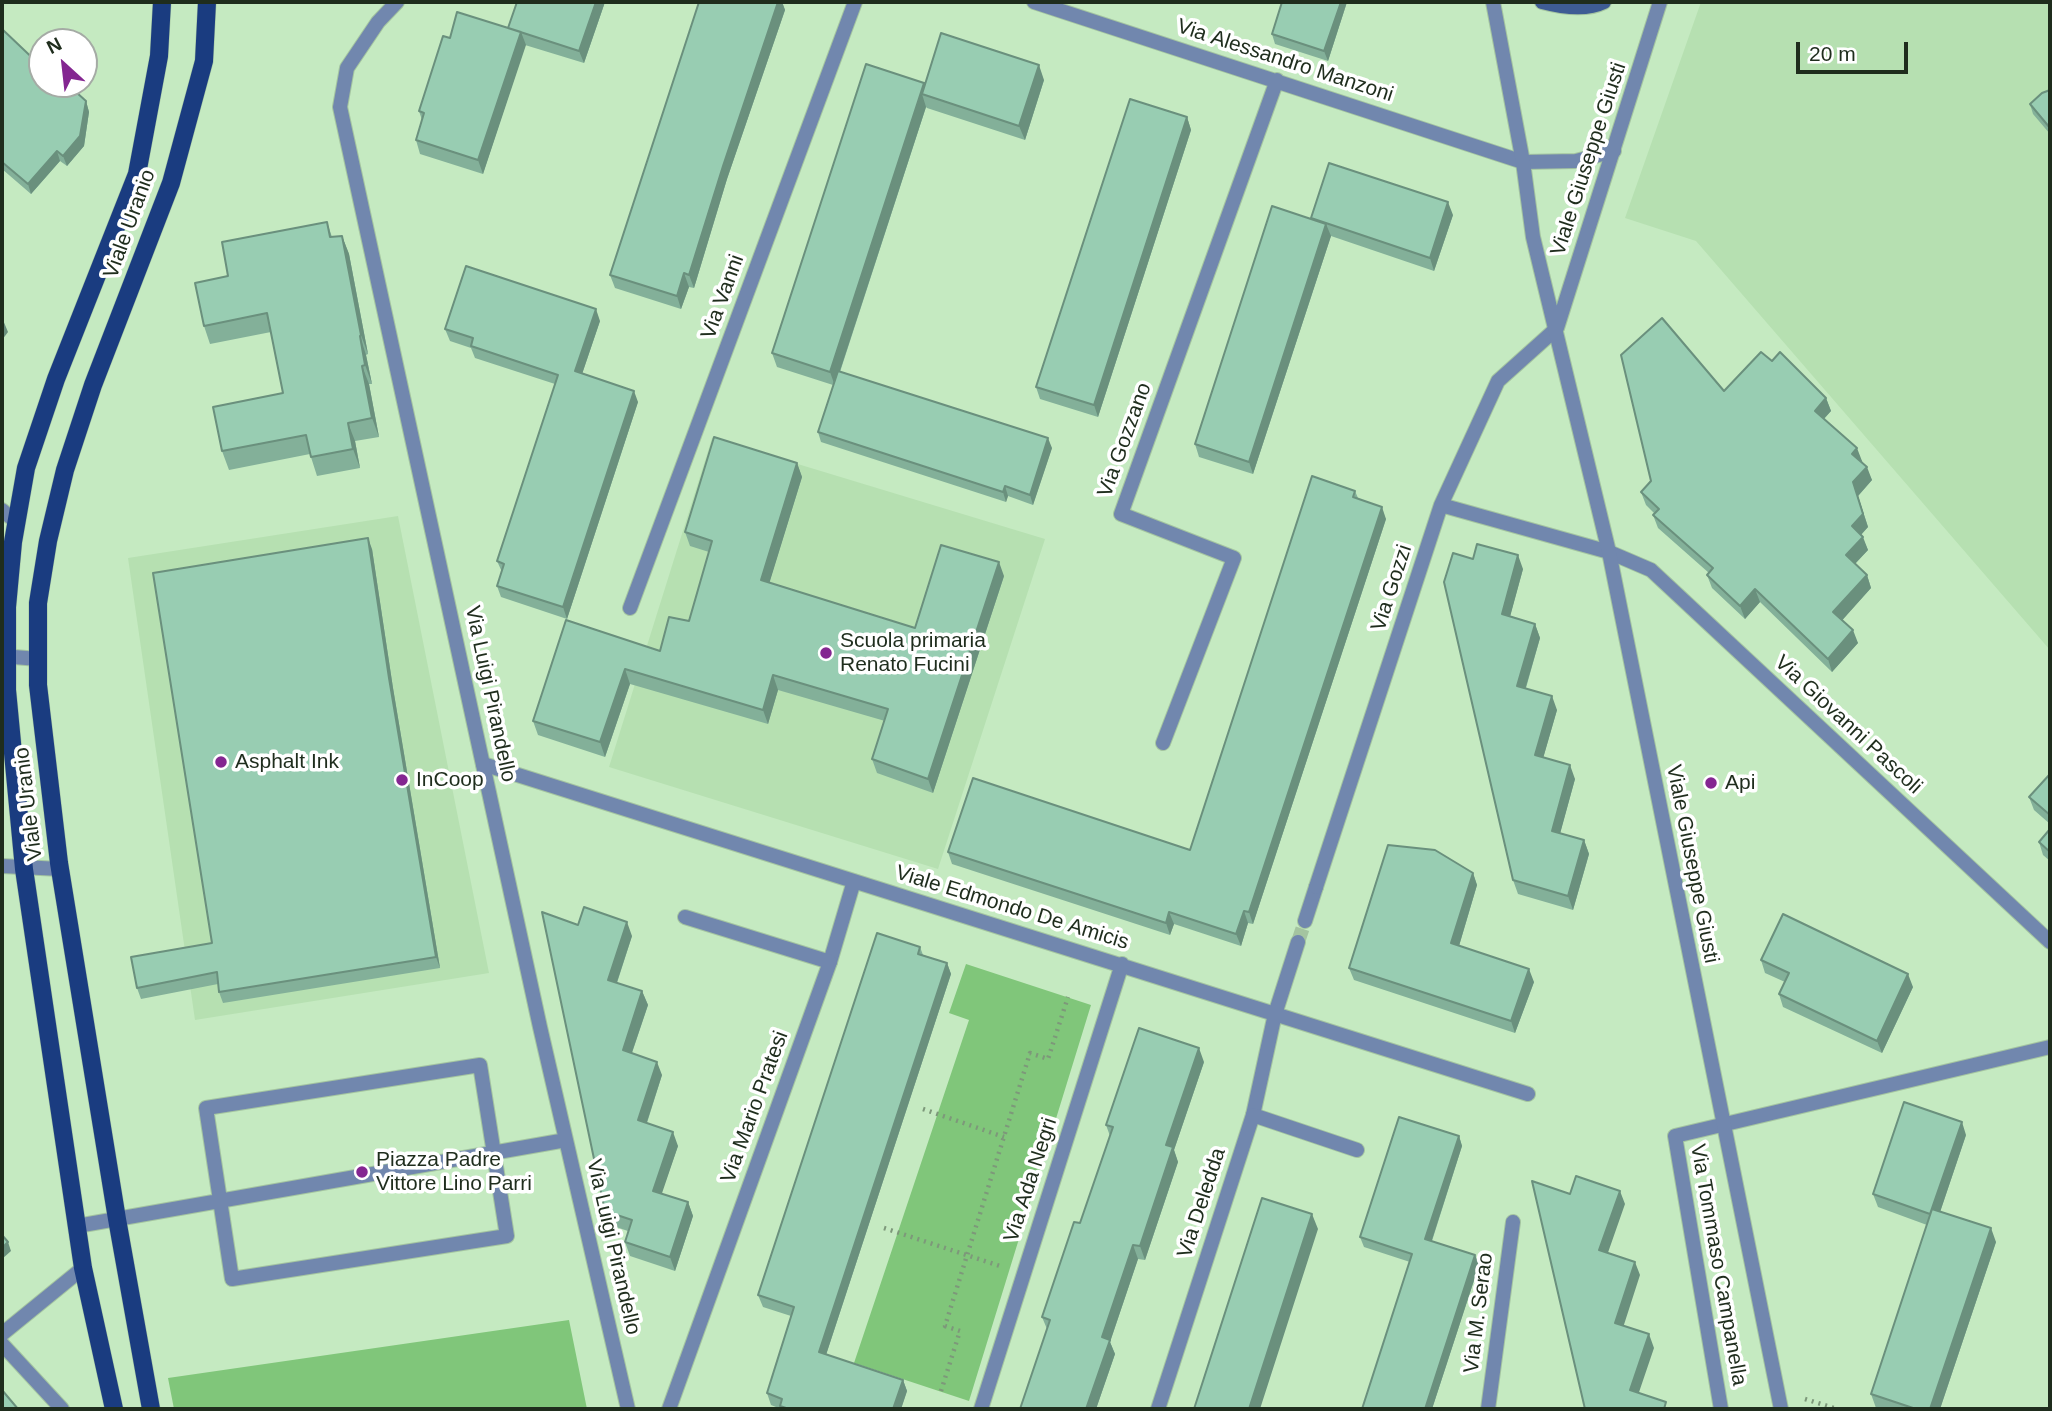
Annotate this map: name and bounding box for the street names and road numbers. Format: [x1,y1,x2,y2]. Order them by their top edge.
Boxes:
street label: Via Alessandro Manzoni [1174,14,1396,108]
street label: Viale Giuseppe Giusti [1546,59,1632,259]
street label: Viale Uranio [99,166,161,282]
street label: Via Vanni [696,251,750,343]
street label: Via Gozzano [1093,379,1157,501]
street label: Via Gozzi [1366,542,1418,634]
street label: Via Luigi Pirandello [459,604,521,784]
street label: Via Giovanni Pascoli [1769,650,1927,800]
street label: Viale Uranio [10,746,48,862]
street label: Viale Giuseppe Giusti [1660,763,1724,965]
street label: Viale Edmondo De Amicis [892,861,1132,955]
street label: Via Mario Pratesi [716,1028,794,1186]
street label: Via Ada Negri [999,1115,1063,1245]
street label: Via Tommaso Campanella [1684,1142,1752,1388]
street label: Via Deledda [1172,1145,1232,1261]
street label: Via Luigi Pirandello [581,1157,645,1337]
street label: Via M. Serao [1459,1251,1499,1375]

